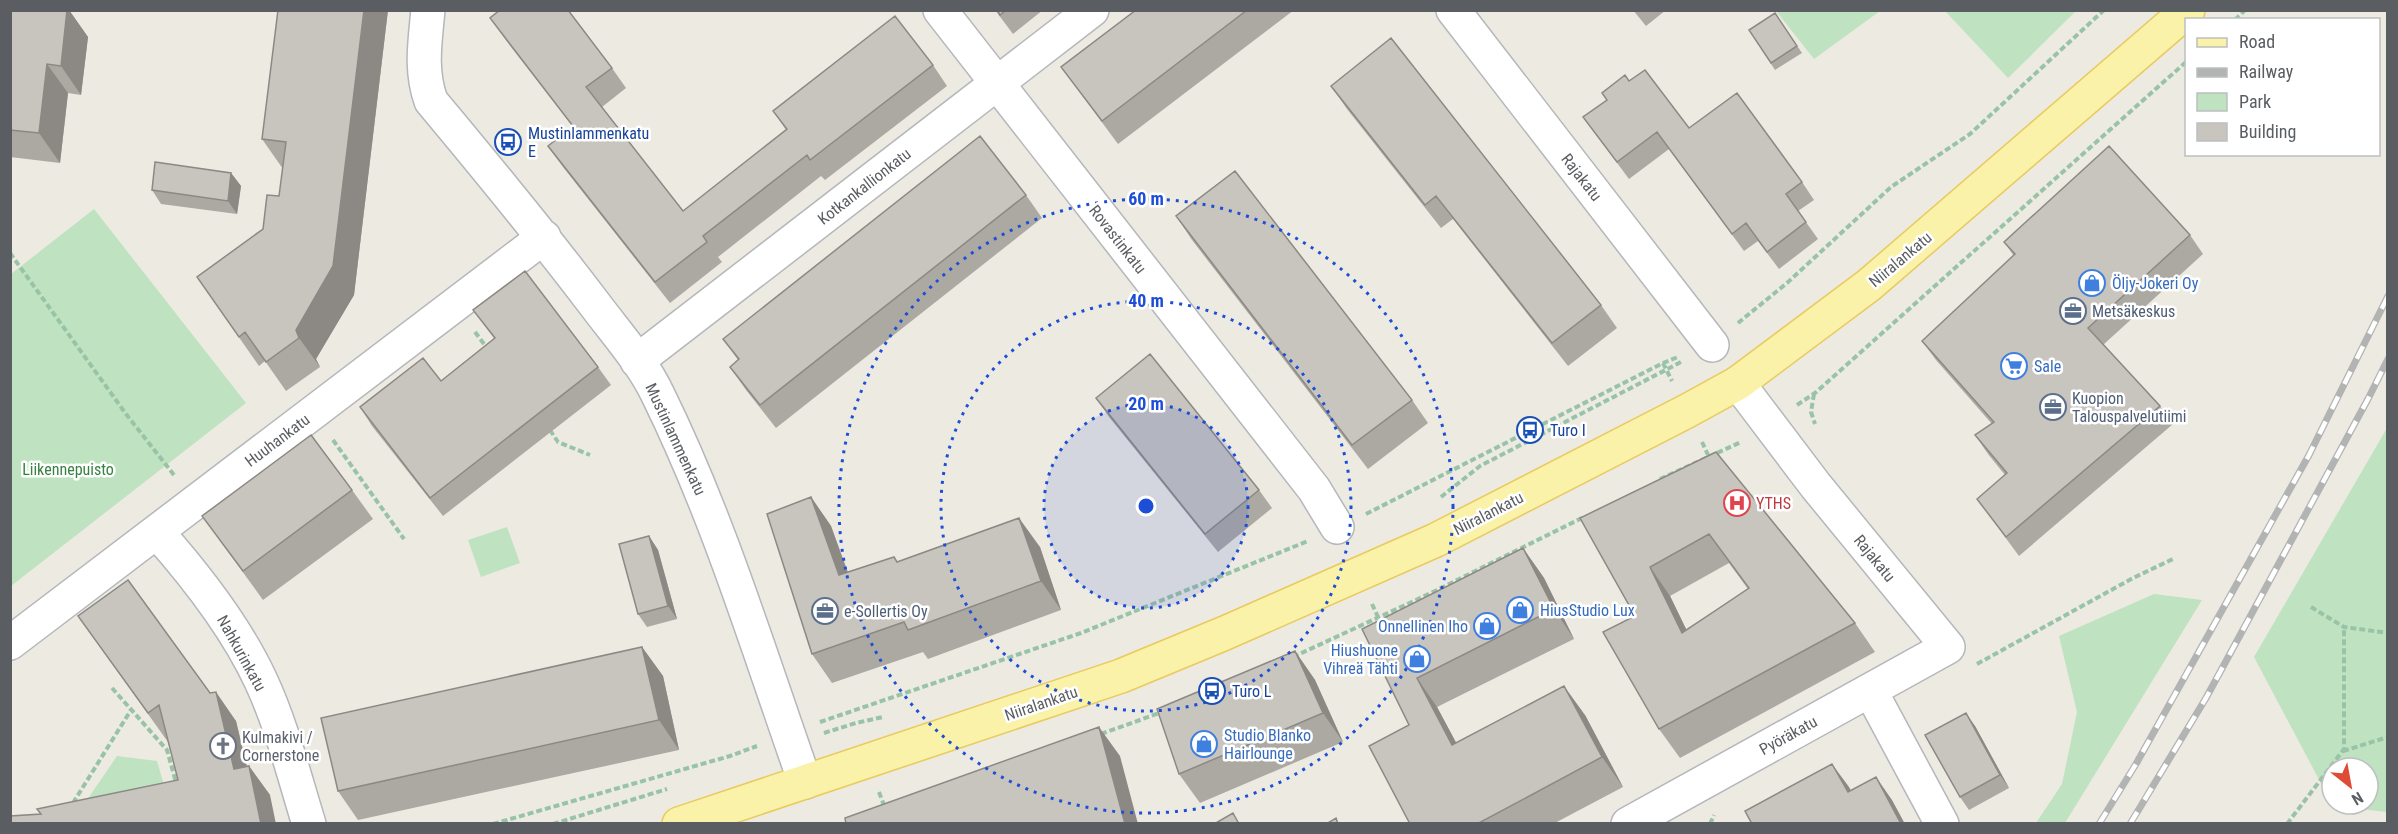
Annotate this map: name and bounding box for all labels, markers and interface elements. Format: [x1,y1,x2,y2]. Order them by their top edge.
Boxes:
legend [2185,18,2380,156]
text: Road [2239,31,2275,52]
text: Railway [2239,61,2294,82]
text: Park [2239,91,2271,112]
text: Building [2239,121,2296,142]
place label: Mustinlammenkatu E [528,124,649,161]
bus stop icon: Mustinlammenkatu E [493,127,523,157]
street label: Kotkankallionkatu [814,144,915,229]
street label: Rajakatu [1557,150,1606,205]
text: 60 m [1128,188,1164,209]
street label: Rovastinkatu [1085,201,1150,277]
street label: Niiralankatu [1865,228,1936,291]
shop icon: Öljy-Jokeri Oy [2077,268,2107,298]
place label: Öljy-Jokeri Oy [2112,274,2199,293]
text: 40 m [1128,290,1164,311]
office icon: Metsäkeskus [2058,296,2088,326]
place label: Metsäkeskus [2092,302,2175,321]
supermarket icon: Sale [1999,351,2029,381]
place label: Sale [2034,357,2061,376]
street label: Mustinlammenkatu [641,380,710,498]
place label: Kuopion Talouspalvelutiimi [2072,389,2187,426]
office icon: Kuopion Talouspalvelutiimi [2038,392,2068,422]
text: 20 m [1128,393,1164,414]
street label: Huuhankatu [241,410,313,471]
bus stop icon: Turo I [1515,415,1545,445]
place label: Turo I [1550,421,1586,440]
park label: Liikennepuisto [22,460,114,479]
street label: Niiralankatu [1450,488,1526,539]
hospital icon: YTHS [1722,488,1752,518]
place label: YTHS [1756,494,1791,513]
centre of rings [1136,496,1156,516]
street label: Rajakatu [1850,531,1899,586]
shop icon: HiusStudio Lux [1505,595,1535,625]
office icon: e-Sollertis Oy [810,596,840,626]
place label: HiusStudio Lux [1540,601,1635,620]
place label: e-Sollertis Oy [844,602,928,621]
shop icon: Onnellinen Iho [1472,611,1502,641]
street label: Nahkurinkatu [213,612,270,695]
place label: Onnellinen Iho [1378,617,1468,636]
place label: Hiushuone Vihreä Tähti [1323,641,1398,678]
shop icon: Hiushuone Vihreä Tähti [1402,644,1432,674]
bus stop icon: Turo L [1197,676,1227,706]
street label: Niiralankatu [1002,682,1080,725]
place label: Turo L [1232,682,1272,701]
street label: Pyöräkatu [1756,712,1820,759]
place label: Studio Blanko Hairlounge [1224,726,1311,763]
place label: Kulmakivi / Cornerstone [242,728,319,765]
shop icon: Studio Blanko Hairlounge [1189,729,1219,759]
church icon: Kulmakivi / Cornerstone [208,731,238,761]
north arrow [2320,756,2380,816]
text: N [2348,788,2367,809]

